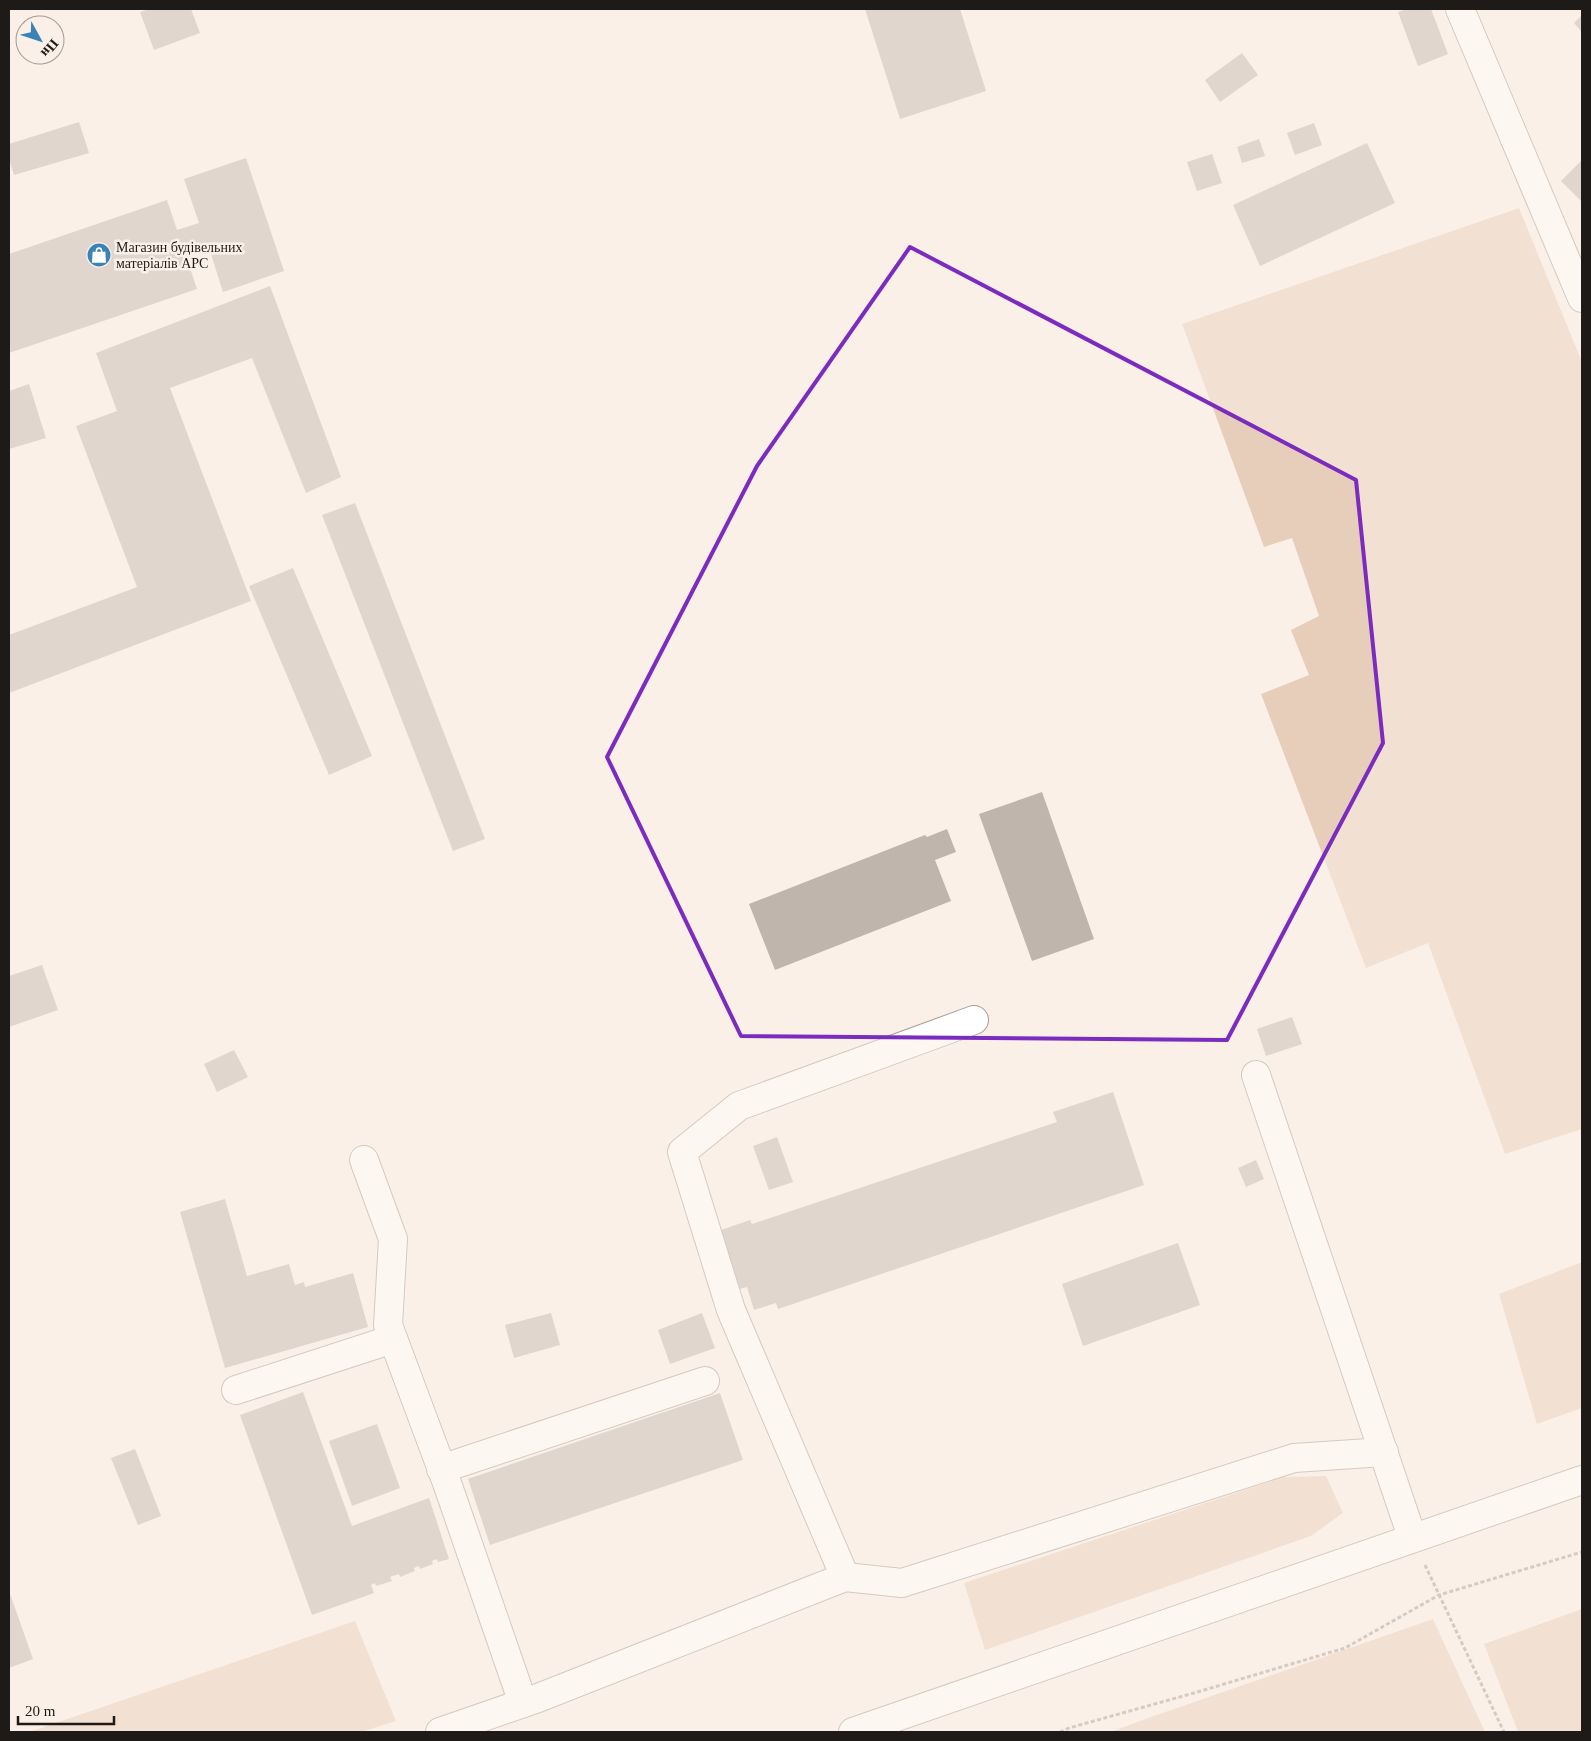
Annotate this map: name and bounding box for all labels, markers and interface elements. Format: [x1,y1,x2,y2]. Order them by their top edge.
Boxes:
north arrow [15,15,65,65]
text: Пн [38,36,61,60]
place label: Магазин будівельних матеріалів APC [116,240,242,271]
shop icon: Магазин будівельних матеріалів APC [86,242,112,268]
scale bar [18,1694,114,1726]
text: 20 m [25,1703,56,1719]

